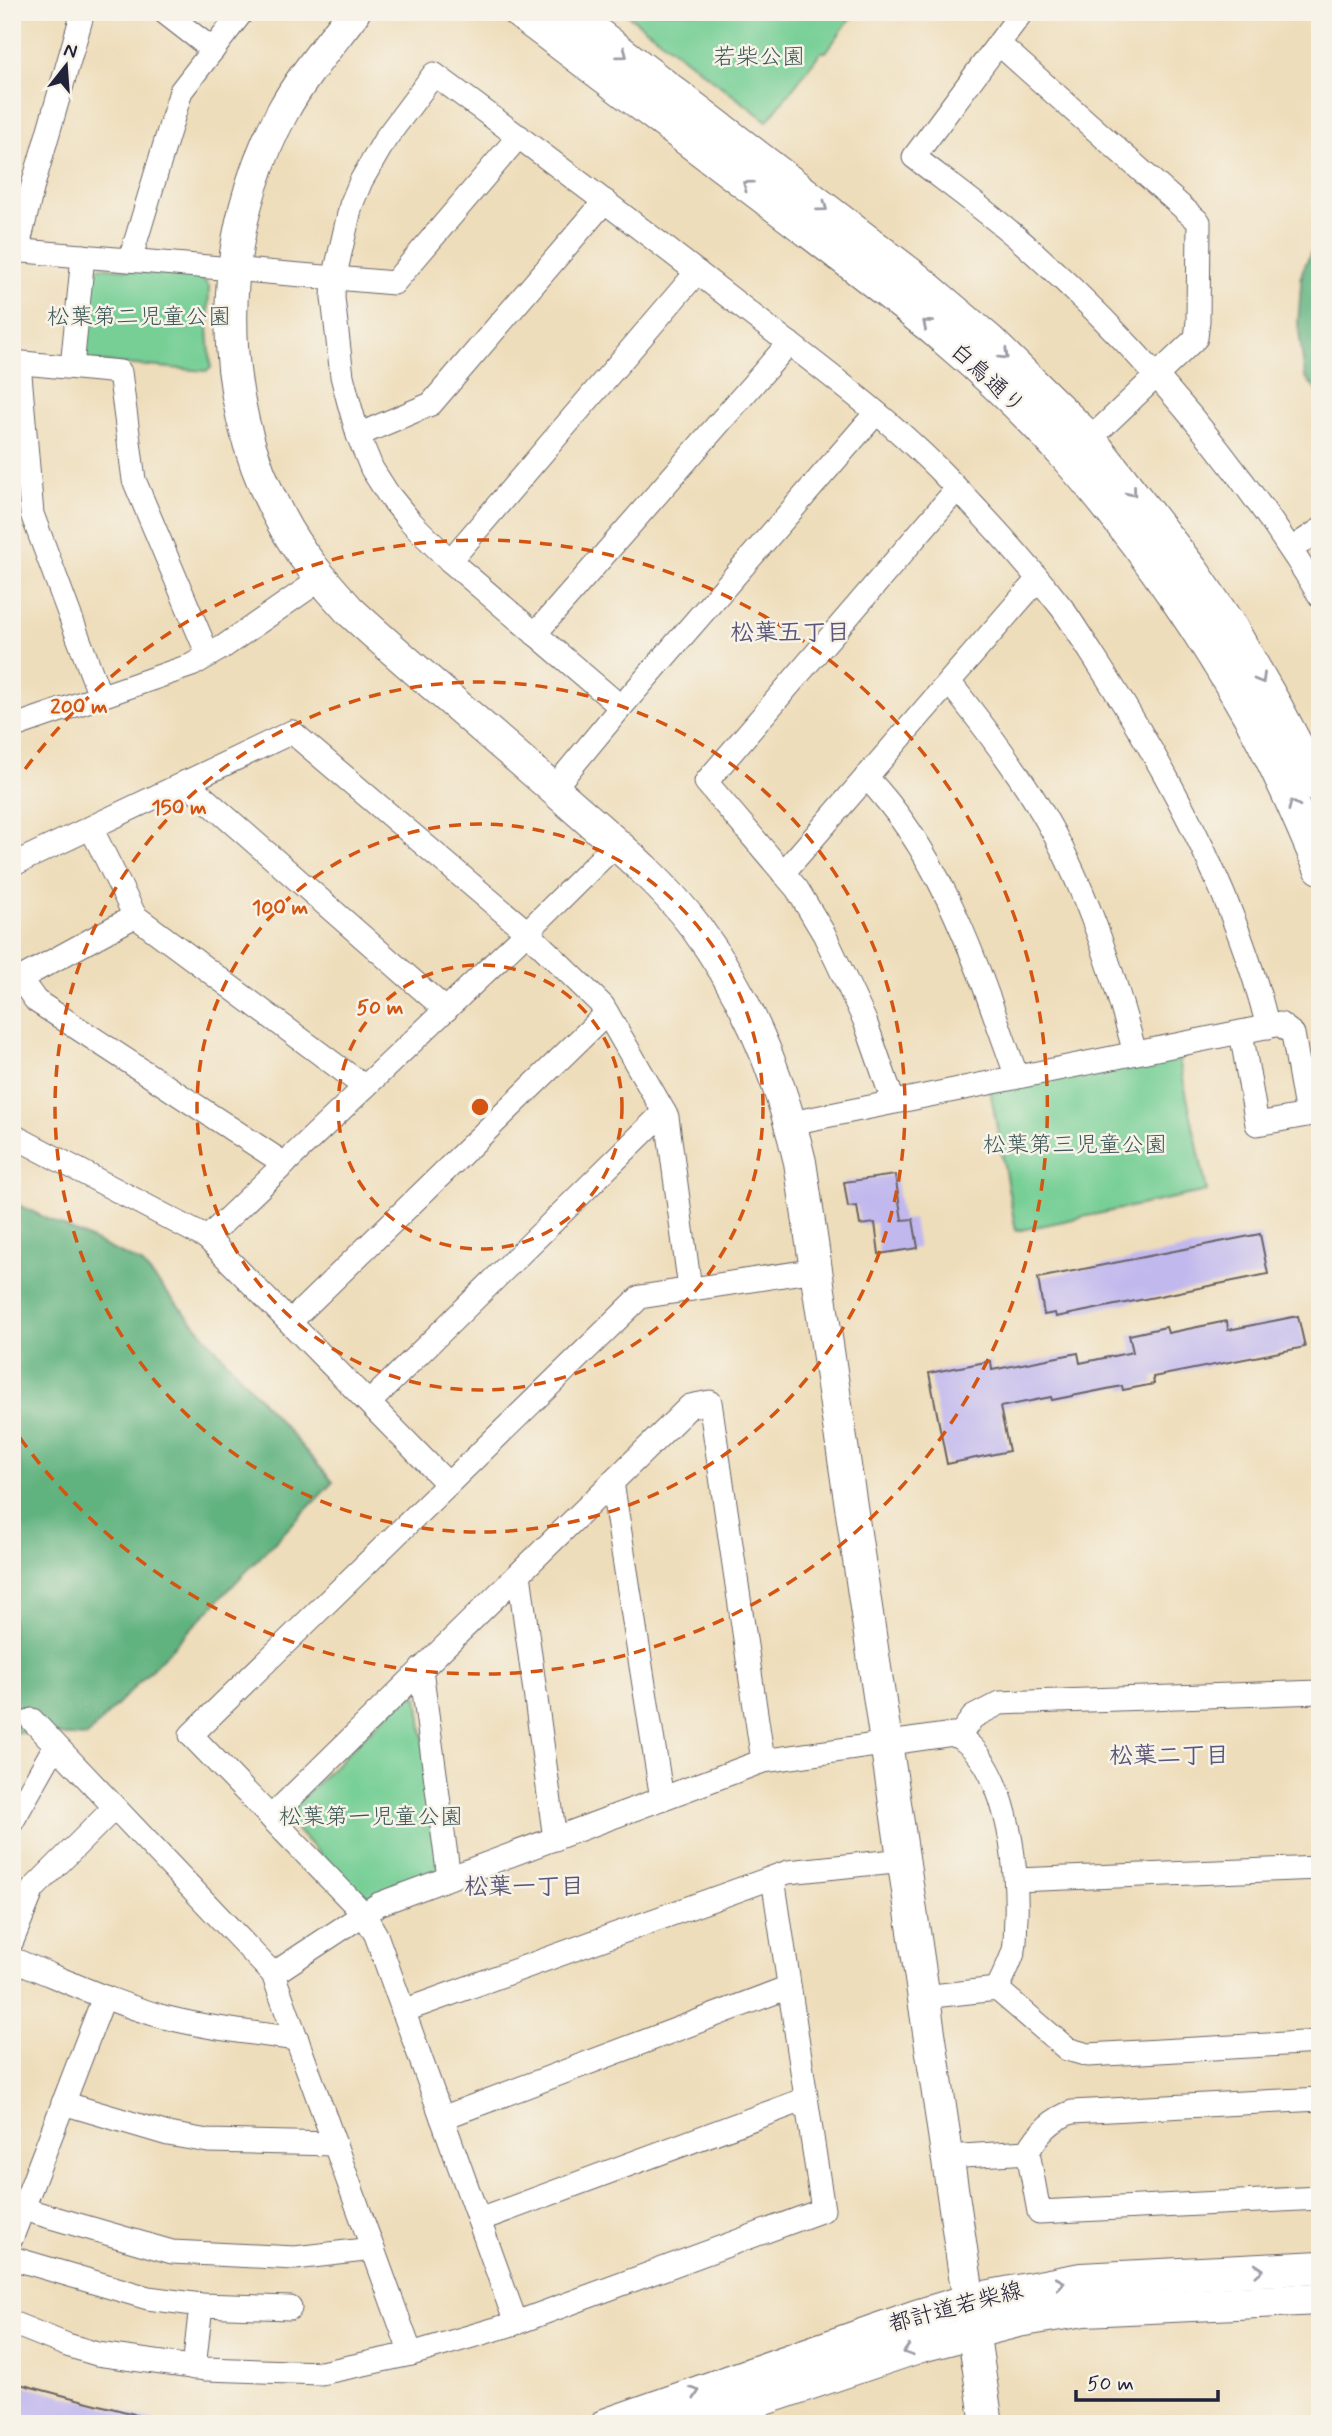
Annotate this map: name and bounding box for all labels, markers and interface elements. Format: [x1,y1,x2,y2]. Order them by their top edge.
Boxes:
north arrow [32,32,102,102]
text: N [61,37,80,65]
park label: 若柴公園 [713,43,805,73]
one-way arrow [615,45,628,58]
one-way arrow [743,180,755,193]
one-way arrow [815,199,828,212]
park label: 松葉第二児童公園 [47,303,231,333]
one-way arrow [922,320,935,332]
street label: 白鳥通り [943,337,1031,421]
one-way arrow [996,346,1009,359]
one-way arrow [1124,484,1137,497]
district label: 松葉五丁目 [730,618,850,649]
one-way arrow [1253,672,1266,685]
text: 200 m [50,693,108,721]
text: 150 m [151,794,207,822]
one-way arrow [1287,800,1301,812]
text: 100 m [252,894,308,922]
text: 50 m [357,994,404,1022]
centre of rings [468,1095,492,1119]
park label: 松葉第三児童公園 [983,1131,1167,1161]
district label: 松葉二丁目 [1109,1741,1229,1772]
park label: 松葉第一児童公園 [279,1803,463,1833]
district label: 松葉一丁目 [464,1872,584,1903]
one-way arrow [1254,2263,1265,2278]
street label: 都計道若柴線 [885,2276,1027,2340]
one-way arrow [1054,2276,1066,2291]
one-way arrow [902,2342,914,2357]
scale bar [1076,2359,1218,2403]
text: 50 m [1087,2370,1134,2398]
one-way arrow [688,2386,700,2400]

